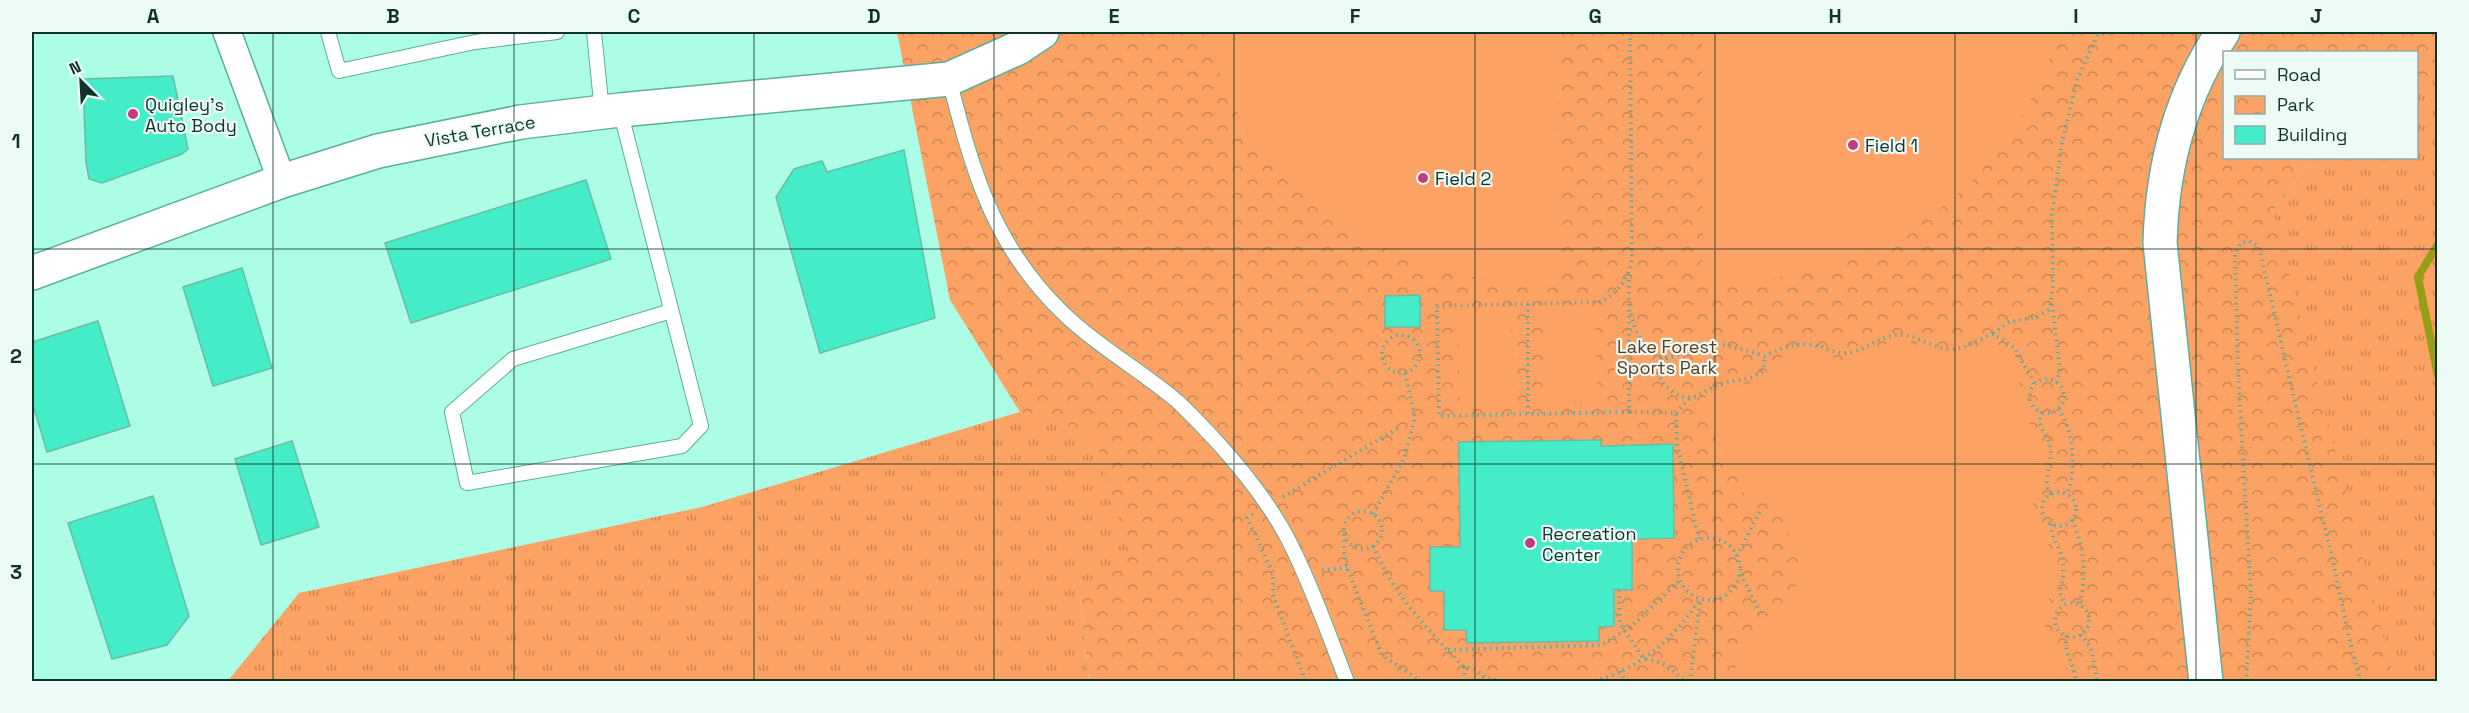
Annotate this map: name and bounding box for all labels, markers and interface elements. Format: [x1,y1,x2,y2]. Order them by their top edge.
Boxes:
text: A [147,3,160,29]
text: B [386,3,400,29]
text: C [628,3,641,29]
text: D [867,3,881,29]
text: E [1108,3,1120,29]
text: F [1350,3,1361,29]
text: G [1588,3,1602,29]
text: H [1828,3,1842,29]
text: I [2073,3,2079,29]
text: J [2310,3,2322,29]
north arrow [51,51,111,111]
legend [2223,51,2418,159]
text: N [66,56,84,80]
text: Road [2277,63,2321,86]
place label: Quigley's Auto Body [145,93,237,137]
text: Park [2277,93,2315,116]
marker: Quigley's Auto Body [126,107,140,121]
street label: Vista Terrace [423,110,537,152]
text: Building [2277,123,2347,146]
text: 1 [11,128,21,154]
place label: Field 1 [1865,134,1918,157]
marker: Field 1 [1846,138,1860,152]
place label: Field 2 [1435,167,1491,190]
marker: Field 2 [1416,171,1430,185]
park label: Lake Forest Sports Park [1617,335,1717,379]
text: 2 [10,343,22,369]
place label: Recreation Center [1542,522,1637,566]
marker: Recreation Center [1523,536,1537,550]
text: 3 [10,559,22,585]

